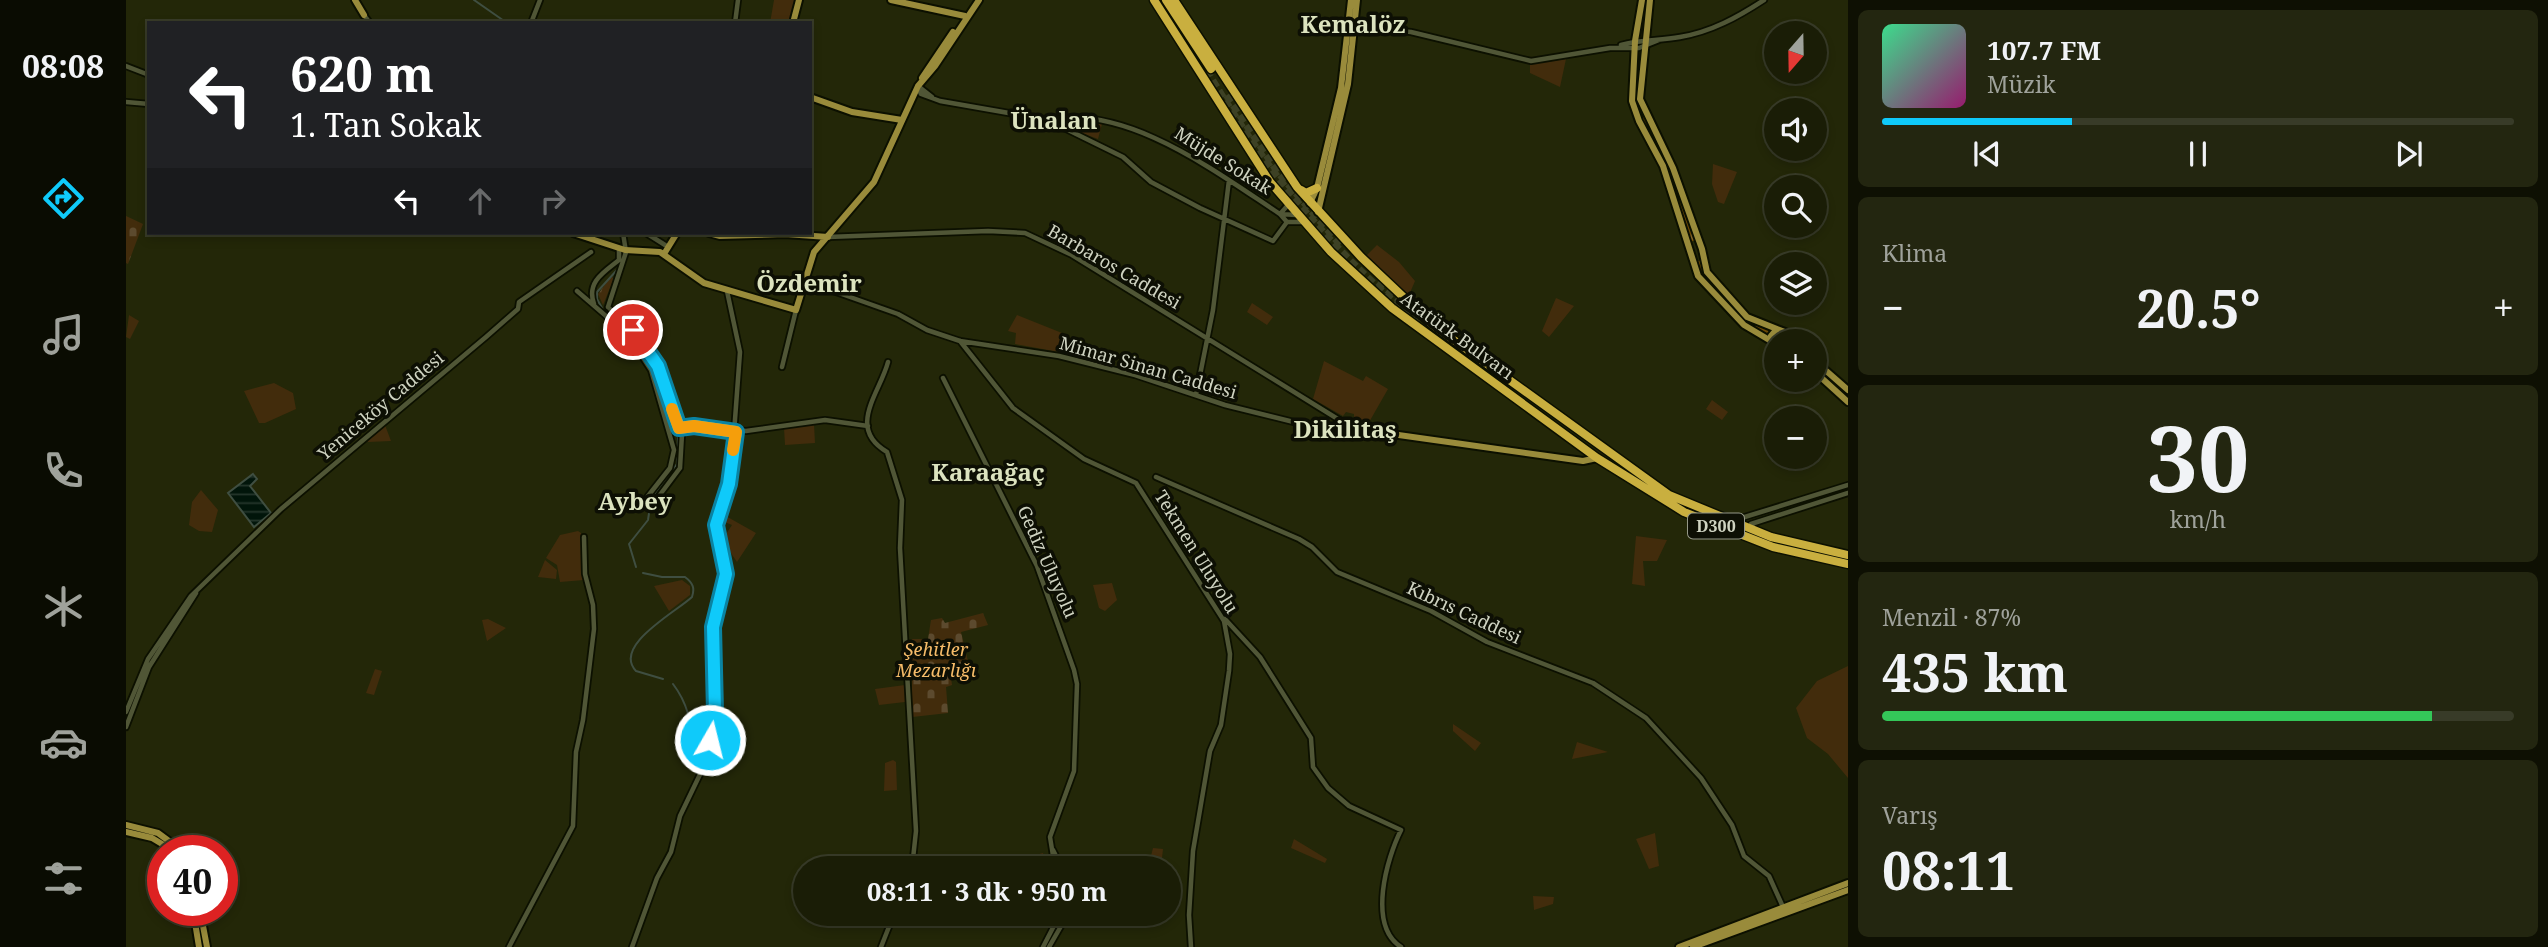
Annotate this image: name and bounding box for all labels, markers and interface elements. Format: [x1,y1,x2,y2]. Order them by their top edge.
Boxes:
district label: Kemalöz [1301,7,1405,40]
north arrow [1764,21,1827,84]
map controls [1764,21,1827,469]
text: 107.7 FM [1987,32,2101,68]
text: 620 m [290,40,434,106]
text: 08:08 [22,44,104,87]
icon: left [175,49,266,140]
text: Müzik [1987,68,2056,100]
button: sound [1764,98,1827,161]
text: 1. Tan Sokak [290,103,481,146]
district label: Ünalan [1010,103,1098,136]
street label: Müjde Sokak [1170,121,1277,200]
icon: previous [1968,135,2006,173]
icon: pause [2179,135,2217,173]
icon: next [2390,135,2428,173]
icon: directions [39,174,88,223]
button: search [1764,175,1827,238]
icon: left [388,182,426,220]
icon: ahead [461,182,499,220]
icon: right [534,182,572,220]
street label: Barbaros Caddesi [1044,218,1186,314]
text: Klima [1882,237,1947,269]
button: layers [1764,252,1827,315]
district label: Özdemir [756,266,862,299]
text: 20.5° [2136,272,2261,343]
text: − [1882,281,1904,333]
text: + [2493,281,2514,333]
street label: Atatürk Bulvarı [1396,286,1519,384]
pin [603,300,663,360]
icon: music [39,310,88,359]
icon: arrive [614,311,652,349]
button: + [1764,329,1827,392]
street label: Mimar Sinan Caddesi [1057,330,1240,404]
street label: Yeniceköy Caddesi [312,345,449,466]
text: 30 [2147,395,2249,519]
button: − [1764,406,1827,469]
district label: Dikilitaş [1293,412,1397,445]
icon: phone [39,446,88,495]
district label: Karaağaç [931,455,1045,488]
district label: Aybey [598,484,672,517]
street label: Tekmen Uluyolu [1149,485,1245,618]
street label: Gediz Uluyolu [1012,502,1084,622]
text: km/h [2170,503,2226,535]
road number: D300 [1688,513,1744,538]
street label: Kıbrıs Caddesi [1403,575,1526,649]
icon: climate [39,582,88,631]
text: Menzil · 87% [1882,601,2021,633]
text: 435 km [1882,636,2068,707]
park label: Şehitler Mezarlığı [895,637,977,682]
position arrow [673,703,747,777]
icon: car [39,718,88,767]
text: Varış [1882,799,1938,831]
text: 08:11 [1882,834,2015,905]
speed limit sign: 40 [147,835,238,926]
icon: filters [39,854,88,903]
text: 08:11 · 3 dk · 950 m [867,873,1107,909]

